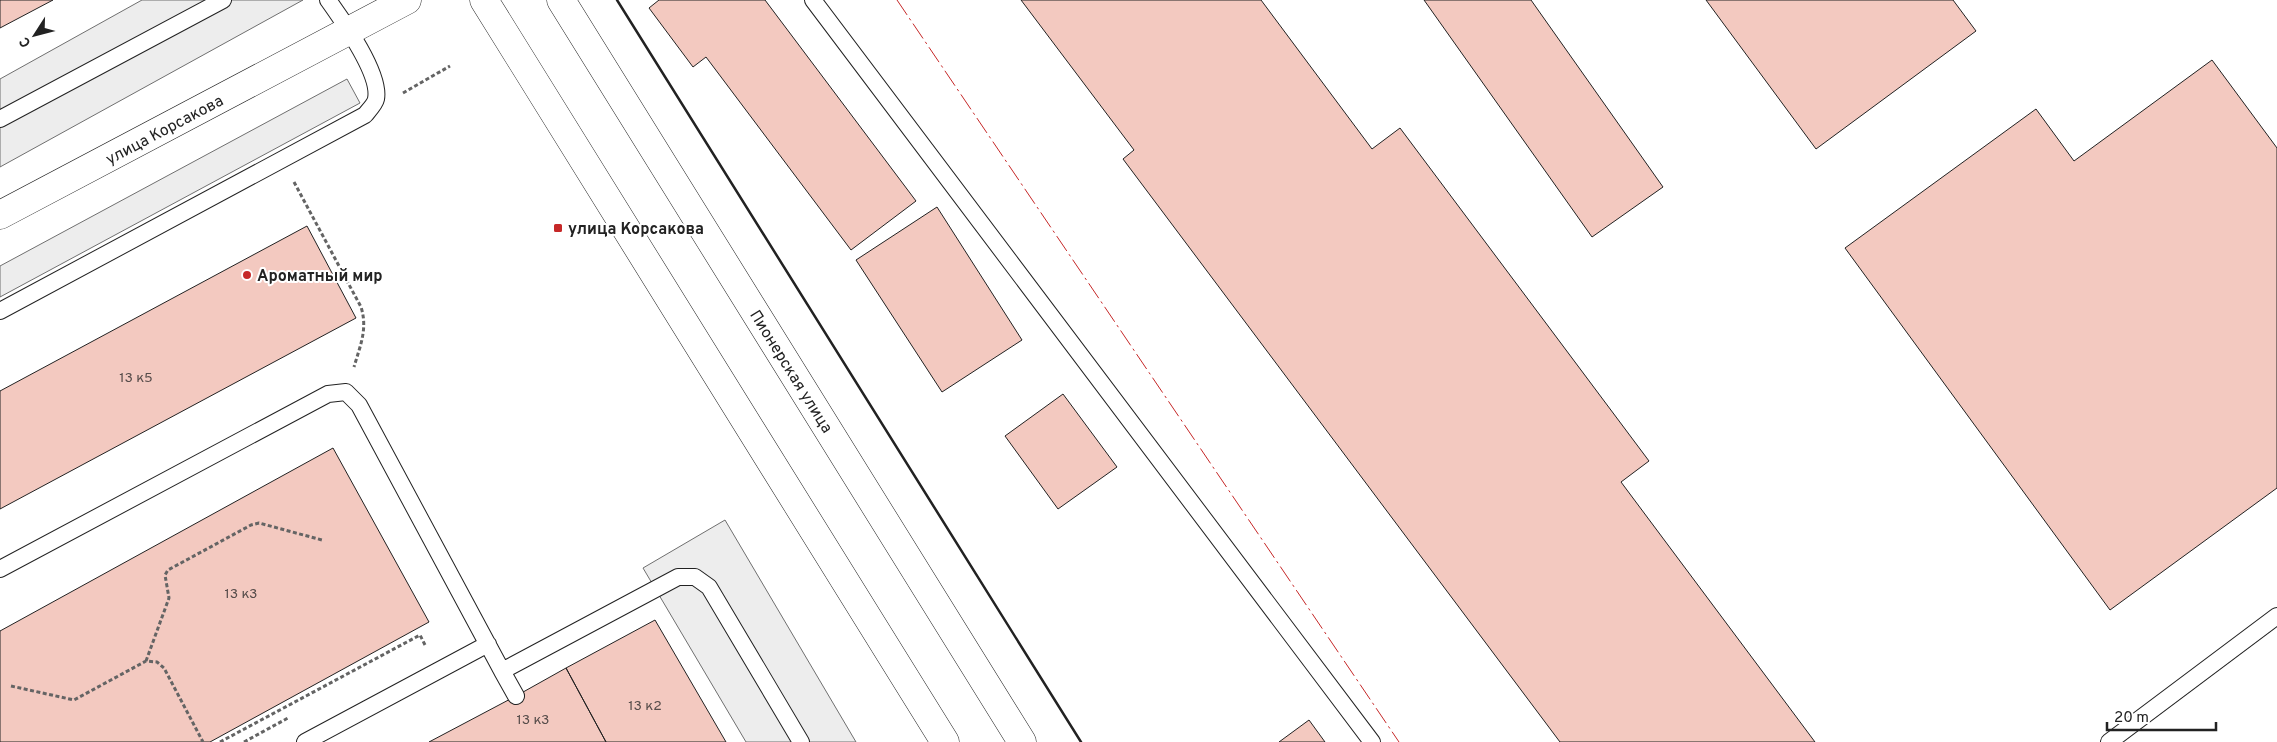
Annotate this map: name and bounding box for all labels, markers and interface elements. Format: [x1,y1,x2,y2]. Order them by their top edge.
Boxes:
north arrow [10,10,60,60]
text: С [16,33,35,50]
street label: улица Корсакова [103,91,227,170]
place label: улица Корсакова [568,220,704,240]
marker: улица Корсакова [552,222,564,234]
place label: Ароматный мир [257,267,383,287]
marker: Ароматный мир [241,269,253,281]
street label: Пионерская улица [744,307,836,437]
house number: 13 к5 [119,370,153,387]
house number: 13 к3 [224,586,258,603]
house number: 13 к2 [628,698,662,715]
scale bar [2107,700,2216,732]
text: 20 m [2114,709,2149,728]
house number: 13 к3 [516,712,550,729]

